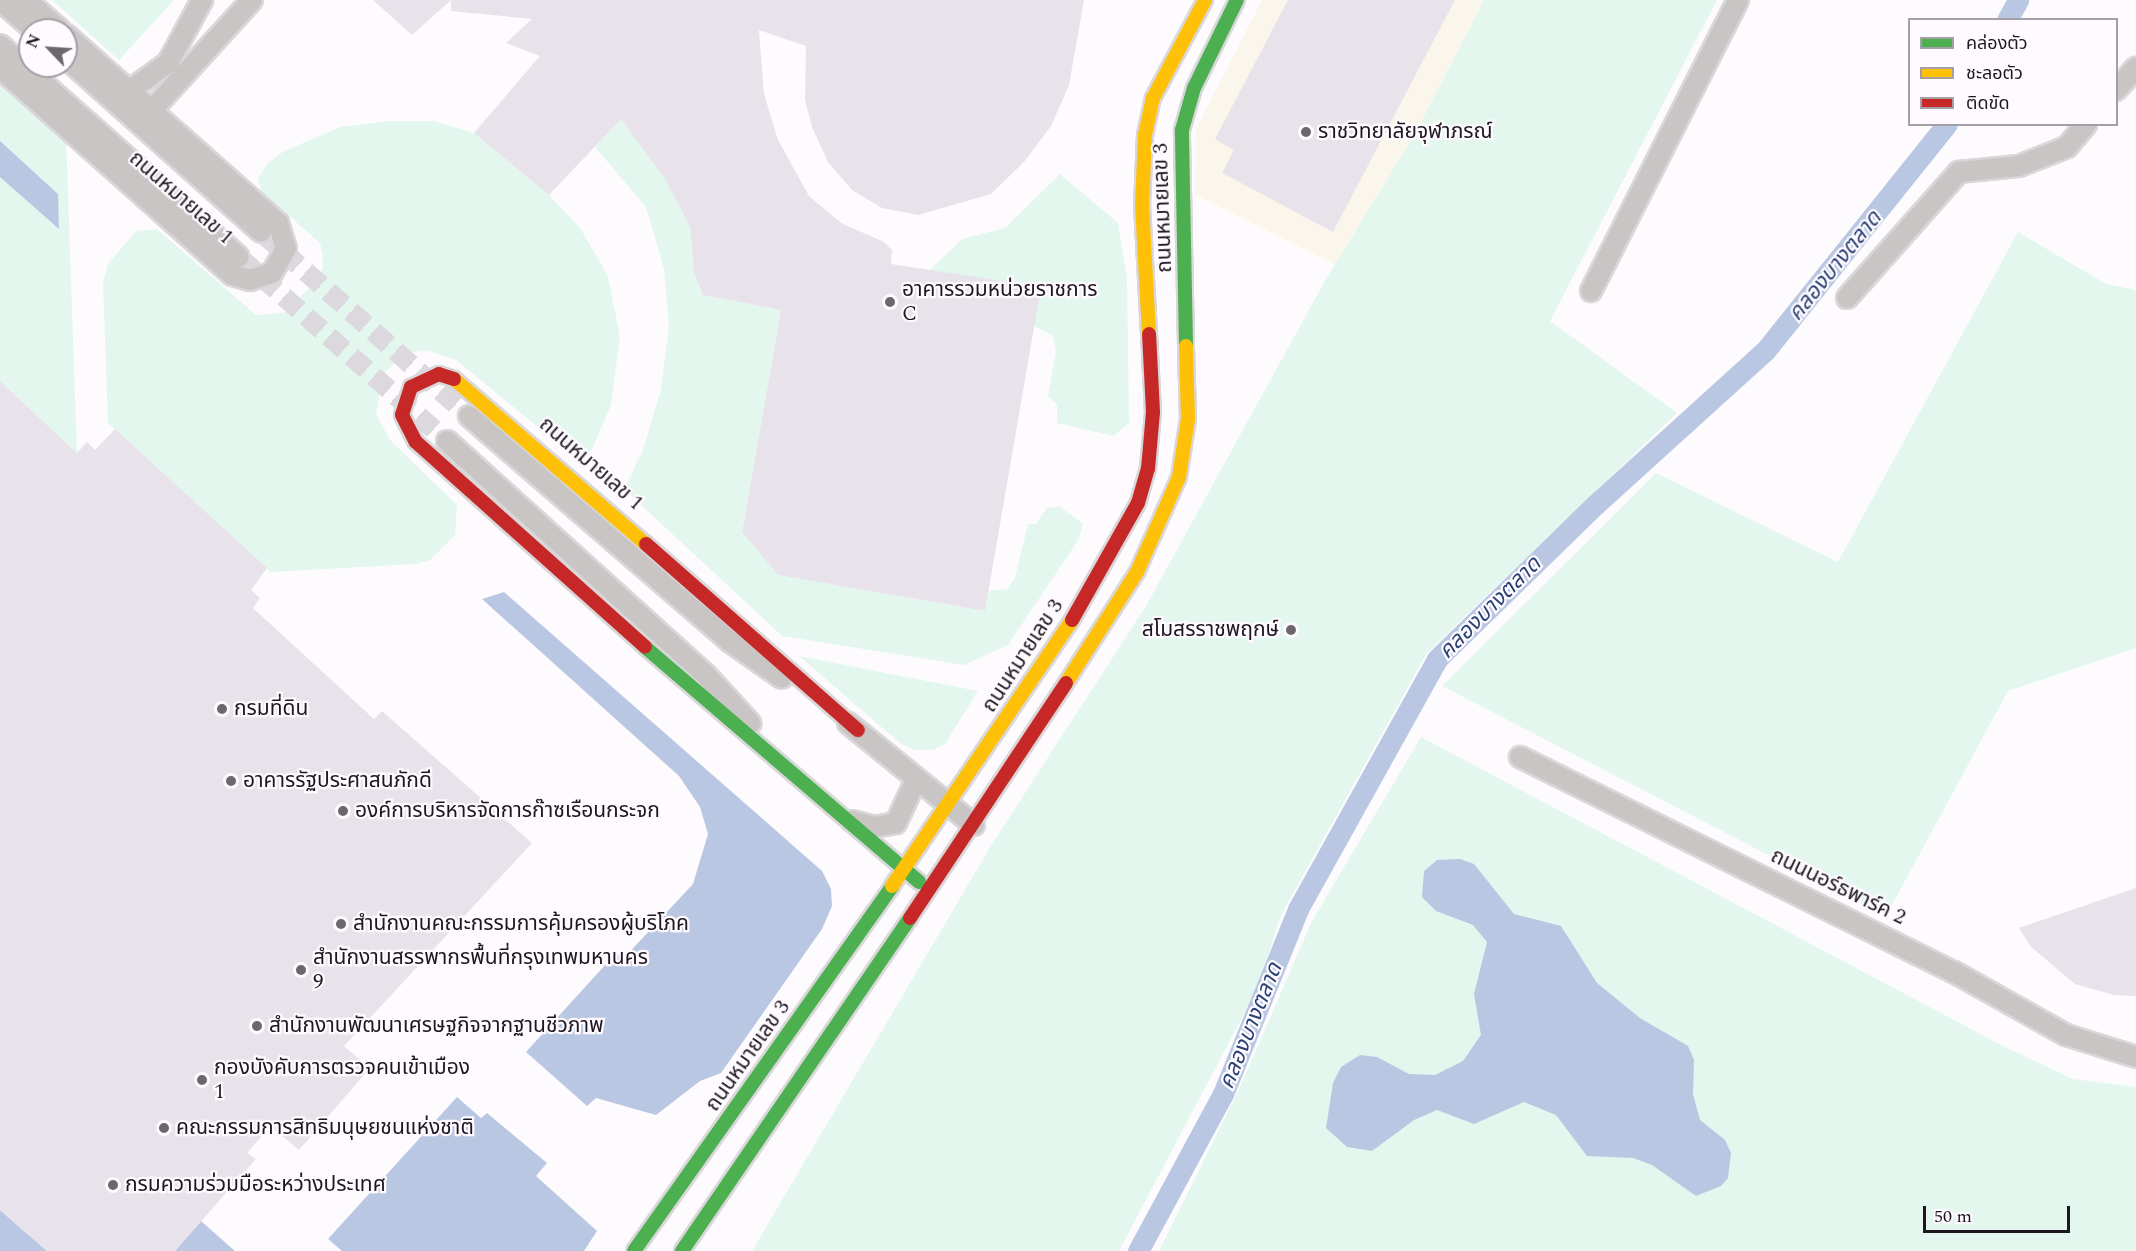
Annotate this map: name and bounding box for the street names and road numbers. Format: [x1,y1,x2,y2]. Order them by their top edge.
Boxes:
street label: ถนนหมายเลข 3 [1148,143,1178,273]
street label: ถนนหมายเลข 1 [124,146,238,250]
street label: ถนนหมายเลข 1 [534,412,648,516]
street label: ถนนหมายเลข 3 [977,595,1069,717]
street label: ถนนนอร์ธพาร์ค 2 [1766,843,1910,931]
street label: ถนนหมายเลข 3 [700,996,796,1116]

